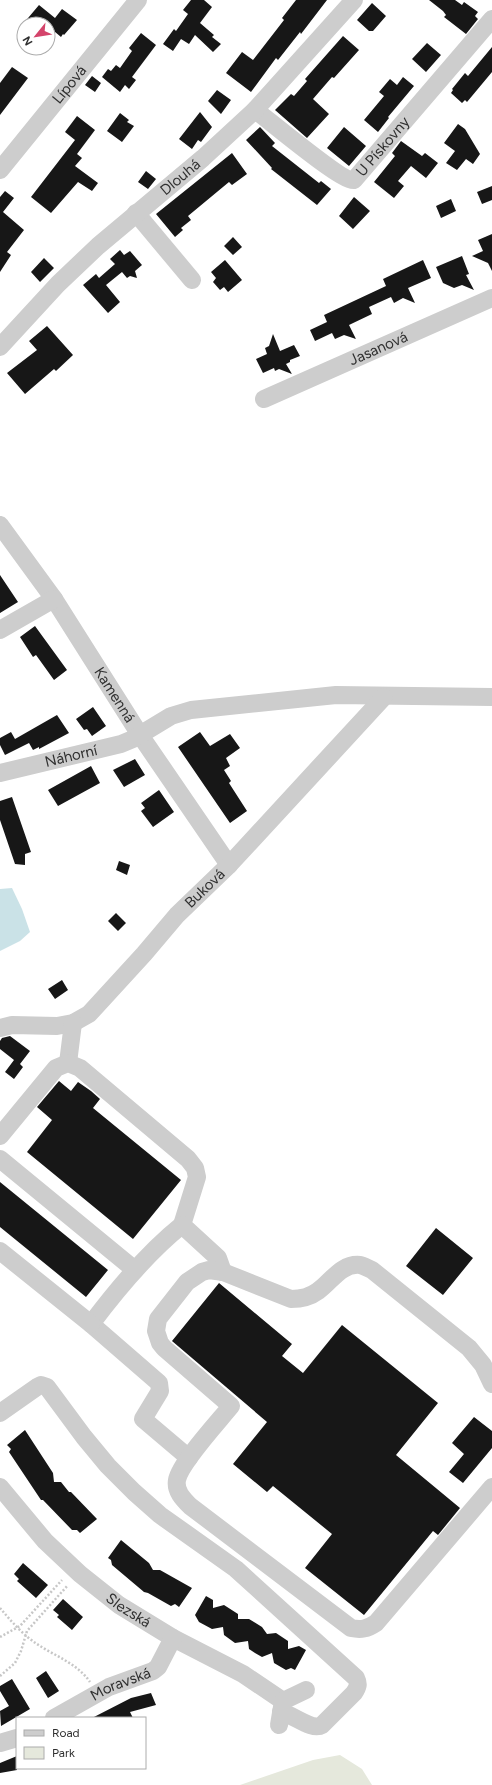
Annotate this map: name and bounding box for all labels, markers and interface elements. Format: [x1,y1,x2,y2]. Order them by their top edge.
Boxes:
north arrow [16,16,56,56]
text: N [20,34,36,48]
street label: Lípová [48,62,90,107]
street label: U Pískovny [352,113,413,180]
street label: Dlouhá [156,155,204,199]
street label: Jasanová [346,328,410,369]
street label: Kamenná [90,664,139,726]
street label: Náhorní [43,741,100,771]
street label: Buková [181,865,228,912]
street label: Slezská [102,1589,154,1631]
street label: Moravská [87,1664,153,1705]
legend [16,1717,146,1769]
text: Road [52,1726,80,1740]
text: Park [52,1746,75,1760]

